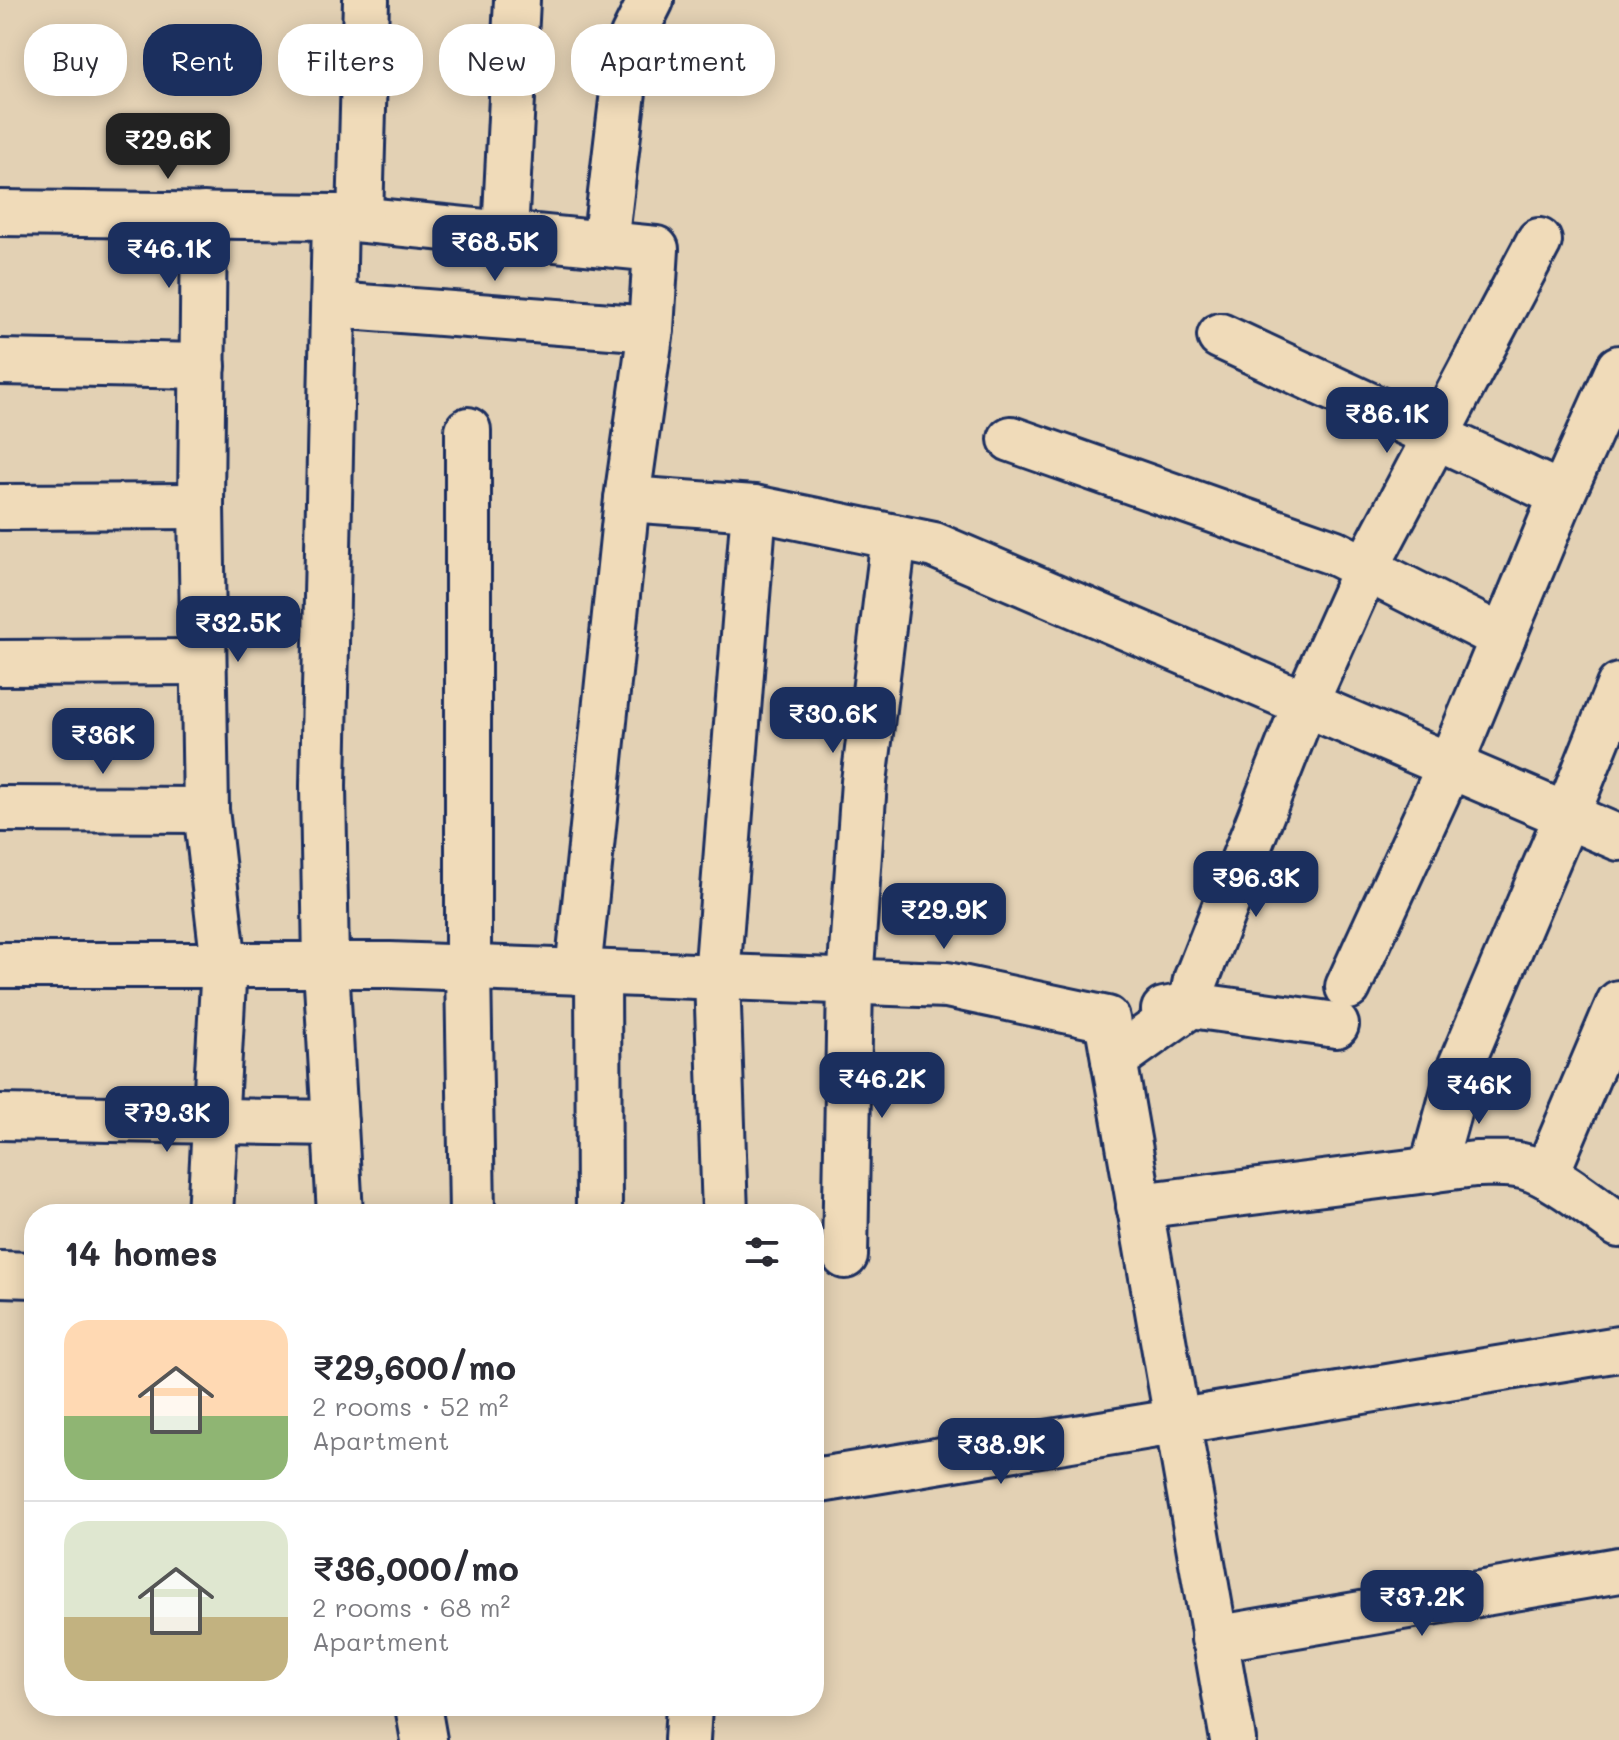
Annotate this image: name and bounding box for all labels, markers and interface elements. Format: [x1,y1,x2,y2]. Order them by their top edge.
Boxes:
chip: Buy [24,24,127,96]
chip: Rent [143,24,262,96]
chip: Filters [278,24,423,96]
chip: New [439,24,555,96]
chip: Apartment [571,24,775,96]
pin: ₹29.6K [103,113,233,181]
text: ₹29.6K [124,122,212,156]
pin: ₹68.5K [430,215,560,283]
pin: ₹46.1K [104,222,234,290]
text: ₹68.5K [450,224,540,258]
text: ₹46.1K [126,231,212,265]
pin: ₹86.1K [1322,387,1452,455]
text: ₹86.1K [1344,396,1430,430]
pin: ₹32.5K [173,596,303,664]
text: ₹32.5K [194,605,282,639]
pin: ₹30.6K [768,687,898,755]
text: ₹30.6K [788,696,878,730]
pin: ₹36K [56,708,150,776]
text: ₹36K [70,717,136,751]
pin: ₹96.3K [1191,851,1321,919]
text: ₹96.3K [1211,860,1301,894]
pin: ₹29.9K [879,883,1009,951]
text: ₹29.9K [900,892,988,926]
pin: ₹46.2K [817,1052,947,1120]
pin: ₹46K [1432,1058,1526,1126]
text: ₹46.2K [837,1061,927,1095]
text: ₹46K [1446,1067,1512,1101]
pin: ₹79.3K [102,1086,232,1154]
text: ₹79.3K [123,1095,211,1129]
text: 14 homes [64,1230,218,1275]
icon: filters [740,1230,784,1274]
text: ₹29,600/mo [312,1344,516,1389]
icon: home [128,1352,224,1448]
text: 2 rooms · 52 m² [312,1389,509,1423]
pin: ₹38.9K [936,1418,1066,1486]
text: Apartment [312,1423,449,1457]
text: ₹38.9K [956,1427,1046,1461]
text: ₹36,000/mo [312,1545,519,1590]
icon: home [128,1553,224,1649]
pin: ₹37.2K [1357,1570,1487,1638]
text: ₹37.2K [1379,1579,1465,1613]
text: 2 rooms · 68 m² [312,1590,510,1624]
text: Apartment [312,1624,449,1658]

